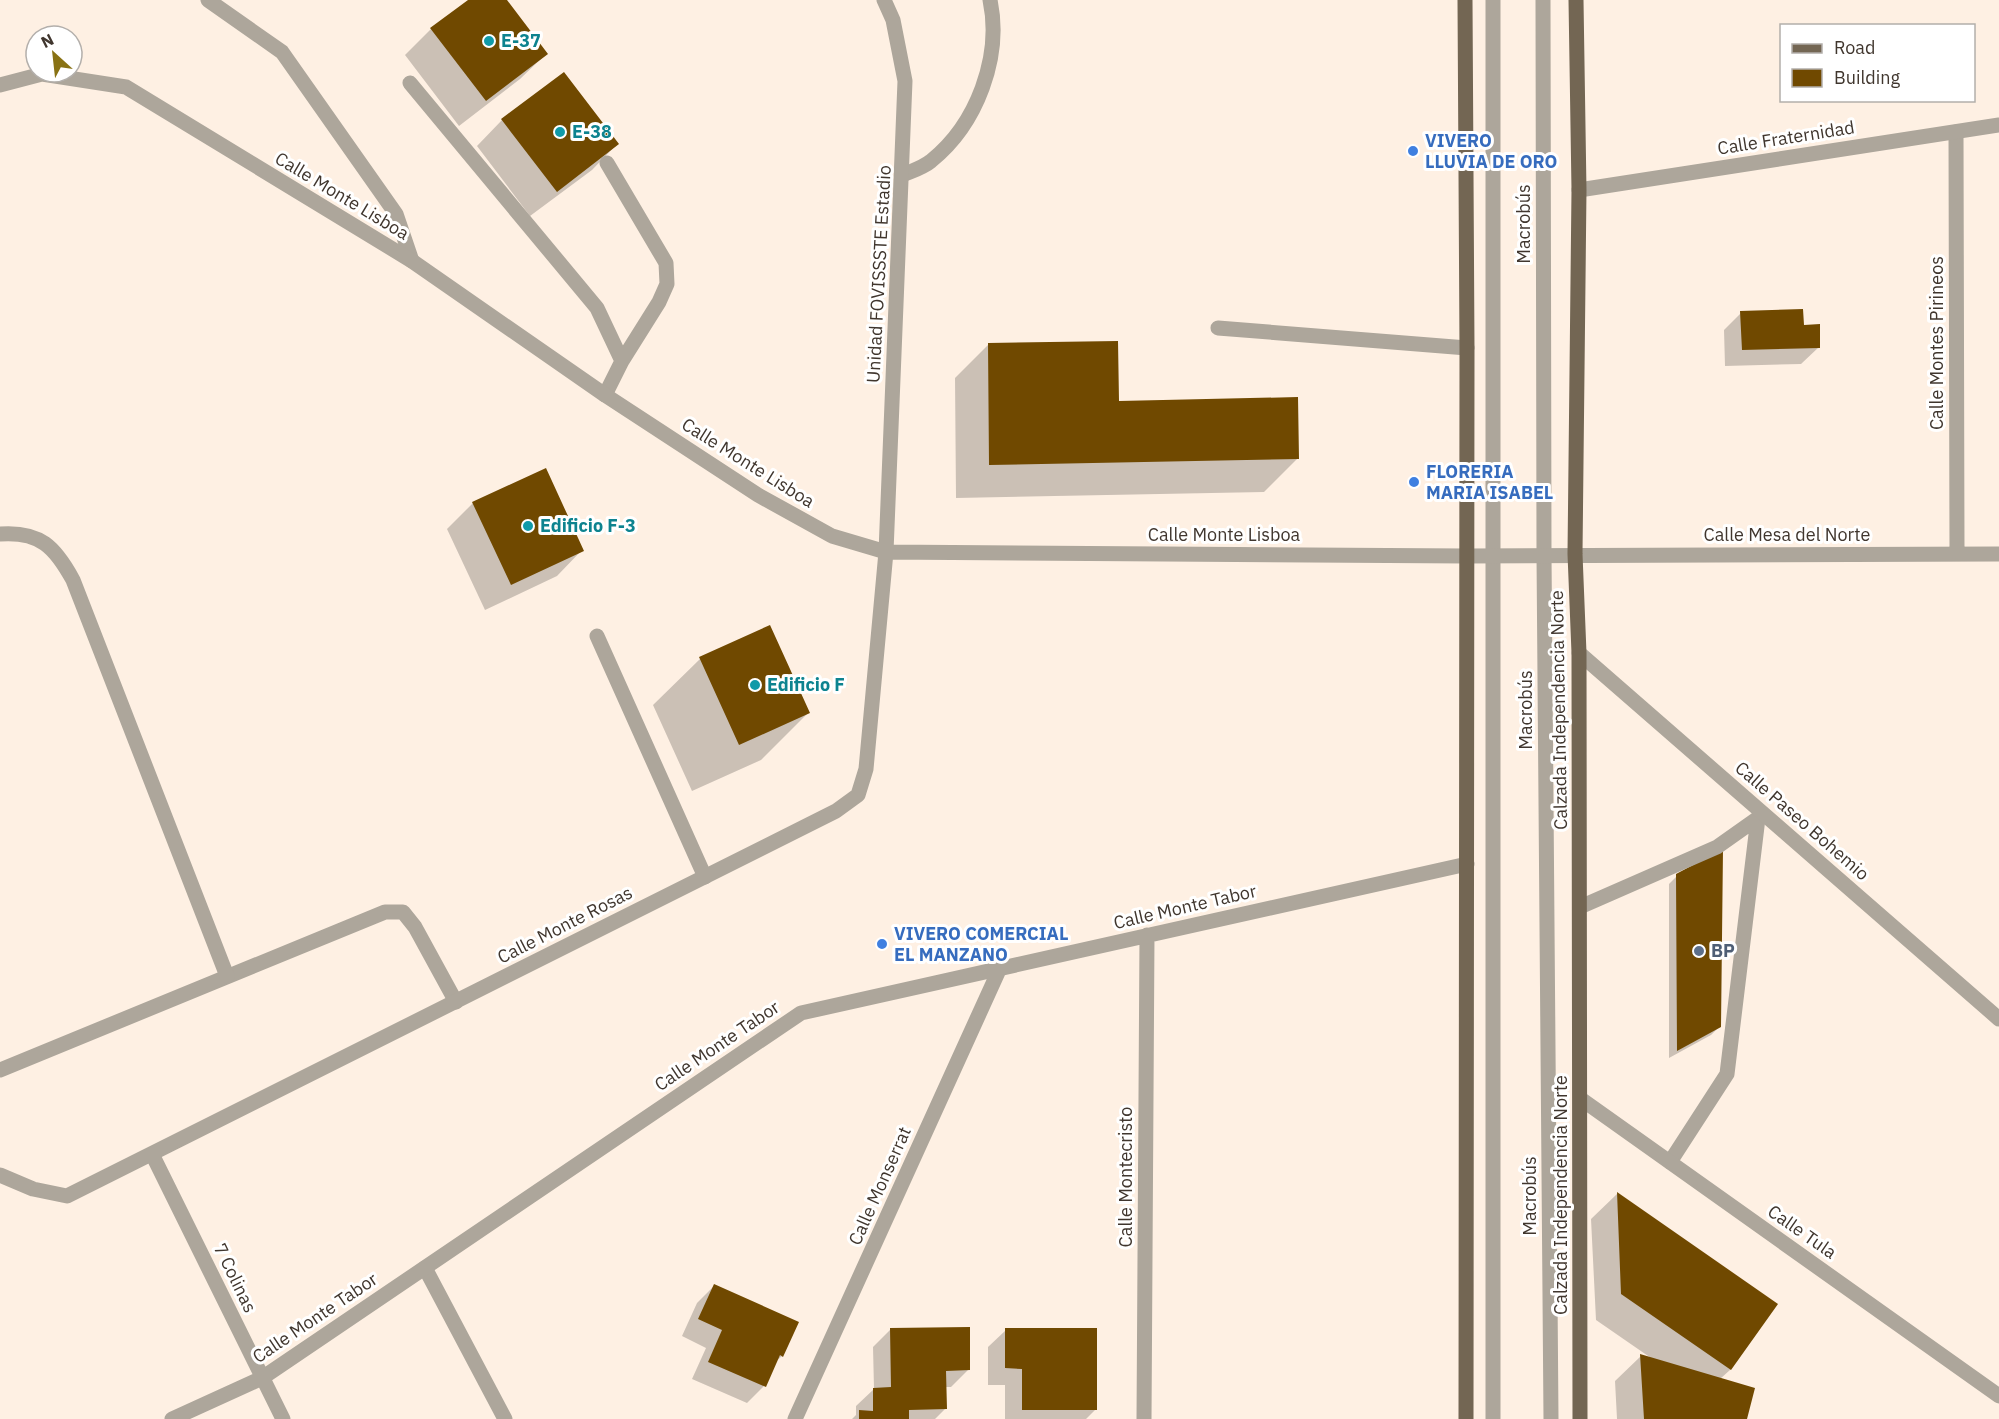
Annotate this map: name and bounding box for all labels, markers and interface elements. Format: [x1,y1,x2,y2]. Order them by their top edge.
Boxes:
north arrow [24,24,84,84]
legend [1780,24,1975,102]
text: N [37,29,57,52]
place label: E-37 [501,29,541,52]
marker: E-37 [482,34,496,48]
text: Road [1834,36,1875,59]
text: Building [1834,66,1901,89]
street label: Calle Fraternidad [1716,115,1856,160]
place label: E-38 [572,120,612,143]
marker: E-38 [553,125,567,139]
place label: VIVERO LLUVIA DE ORO [1425,129,1557,173]
marker: VIVERO LLUVIA DE ORO [1406,144,1420,158]
street label: Calle Monte Lisboa [271,146,414,245]
street label: Unidad FOVISSSTE Estadio [861,165,896,383]
street label: Macrobús [1512,184,1535,264]
street label: Calle Montes Pirineos [1925,256,1948,430]
street label: Calle Monte Lisboa [678,412,819,513]
place label: FLORERIA MARIA ISABEL [1426,460,1553,504]
marker: FLORERIA MARIA ISABEL [1407,475,1421,489]
place label: Edificio F-3 [540,514,636,537]
marker: Edificio F-3 [521,519,535,533]
street label: Calle Monte Lisboa [1148,523,1301,546]
street label: Calle Mesa del Norte [1704,523,1871,546]
street label: Calzada Independencia Norte [1545,590,1572,830]
street label: Macrobús [1514,670,1537,750]
place label: Edificio F [767,673,845,696]
marker: Edificio F [748,678,762,692]
street label: Calle Paseo Bohemio [1731,756,1874,885]
street label: Calle Monte Tabor [1111,879,1259,934]
street label: Calle Monte Rosas [493,881,636,968]
place label: VIVERO COMERCIAL EL MANZANO [894,922,1068,966]
marker: VIVERO COMERCIAL EL MANZANO [875,937,889,951]
place label: BP [1711,939,1735,962]
marker: BP [1692,944,1706,958]
street label: Calle Monte Tabor [650,995,784,1096]
street label: Calzada Independencia Norte [1549,1075,1572,1315]
street label: Calle Montecristo [1114,1107,1137,1247]
street label: Calle Monserrat [843,1123,916,1249]
street label: Macrobús [1518,1156,1541,1236]
street label: Calle Tula [1763,1200,1841,1264]
street label: 7 Colinas [209,1239,262,1316]
street label: Calle Monte Tabor [248,1267,382,1368]

